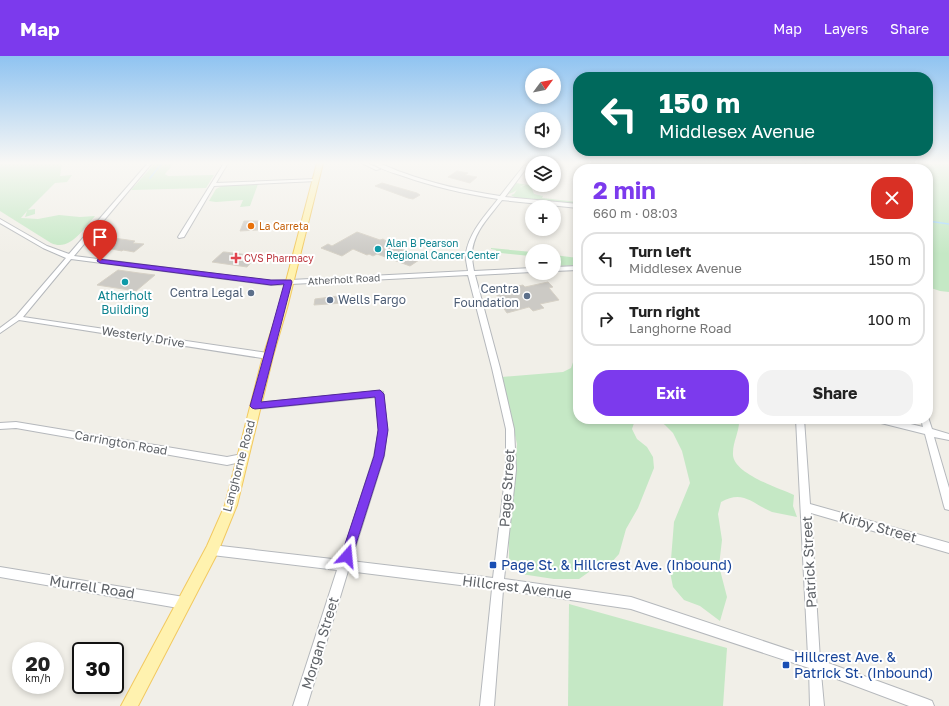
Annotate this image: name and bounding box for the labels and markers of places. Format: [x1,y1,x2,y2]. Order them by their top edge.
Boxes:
pin [83,220,117,261]
place label: La Carreta [259,220,309,232]
marker: La Carreta [246,221,256,231]
place label: Alan B Pearson Regional Cancer Center [386,237,500,261]
marker: Alan B Pearson Regional Cancer Center [373,244,383,254]
place label: CVS Pharmacy [244,252,314,264]
marker: CVS Pharmacy [231,253,241,263]
marker: Atherholt Building [120,277,130,287]
place label: Centra Foundation [454,281,519,310]
place label: Centra Legal [170,285,243,300]
place label: Atherholt Building [98,288,152,317]
marker: Centra Legal [246,288,256,298]
marker: Centra Foundation [522,291,532,301]
place label: Wells Fargo [338,292,406,307]
marker: Wells Fargo [325,295,335,305]
place label: Page St. & Hillcrest Ave. (Inbound) [501,556,732,573]
marker: Page St. & Hillcrest Ave. (Inbound) [488,560,498,570]
place label: Hillcrest Ave. & Patrick St. (Inbound) [794,648,933,681]
marker: Hillcrest Ave. & Patrick St. (Inbound) [781,660,791,670]

